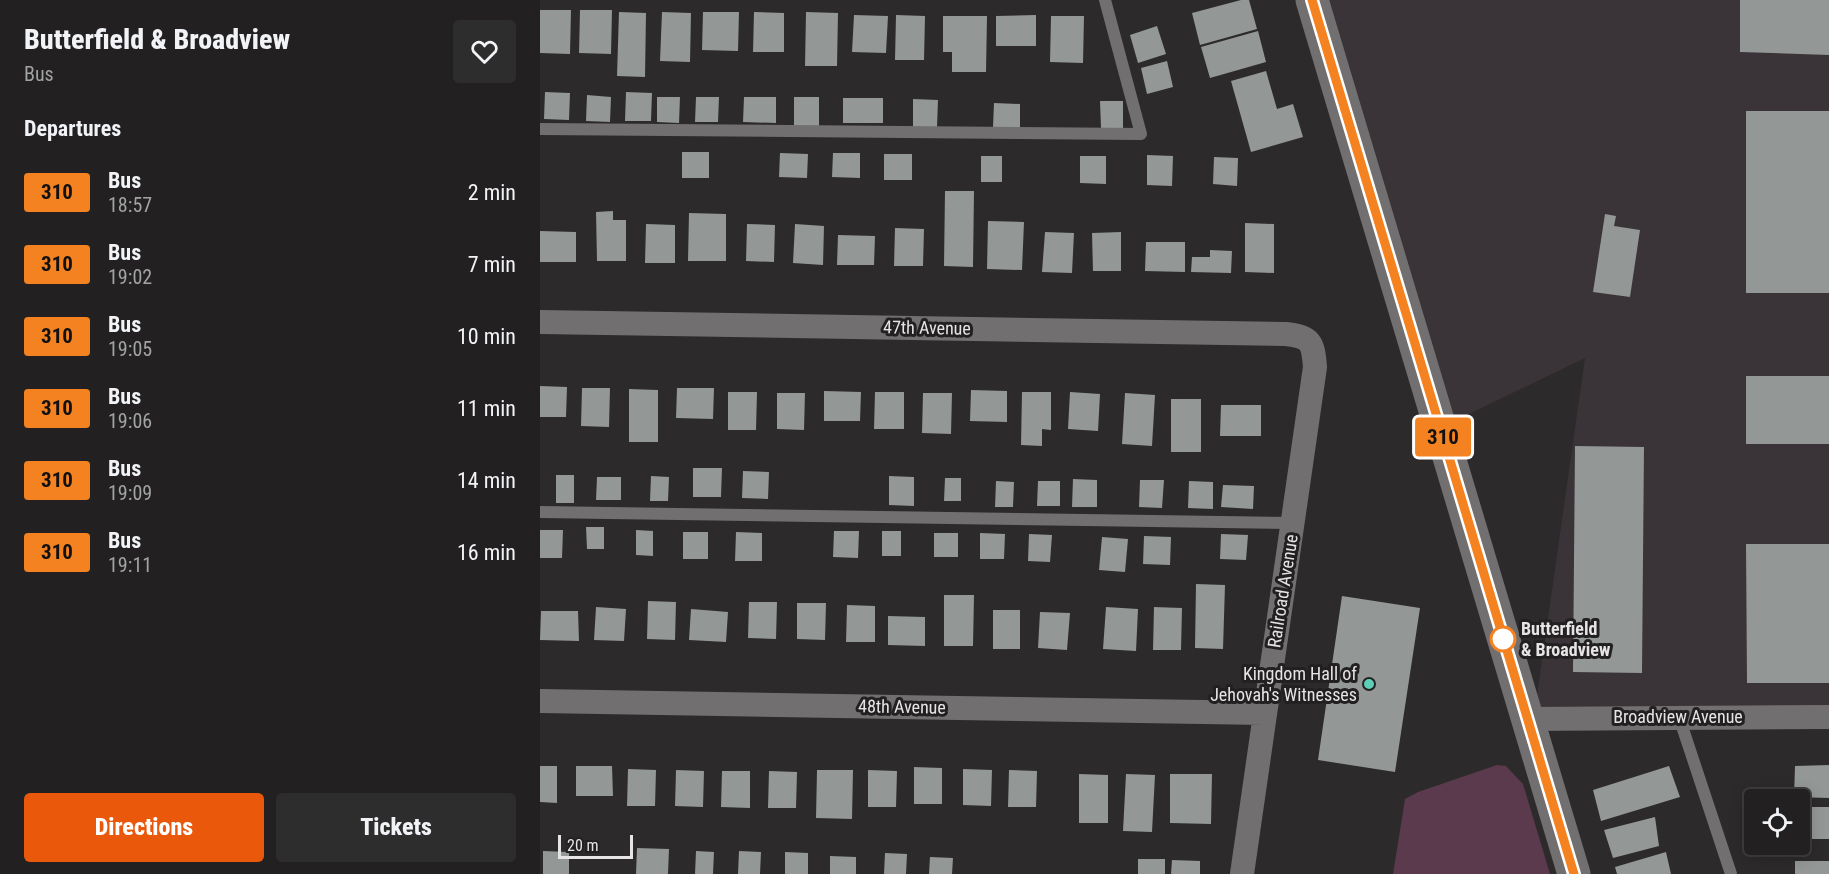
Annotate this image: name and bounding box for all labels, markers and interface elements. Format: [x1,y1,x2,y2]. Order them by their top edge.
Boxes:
button: heart [453,20,516,83]
text: Butterfield & Broadview [24,23,290,56]
text: Bus [24,62,54,86]
text: Departures [24,116,121,141]
text: Bus [108,168,141,193]
text: 310 [41,180,73,204]
text: 2 min [468,180,516,205]
text: 18:57 [108,193,152,217]
text: Bus [108,240,141,265]
text: 310 [41,252,73,276]
text: 7 min [468,252,516,277]
text: 19:02 [108,265,152,289]
text: Bus [108,312,141,337]
street label: 47th Avenue [883,316,971,339]
text: 310 [41,324,73,348]
text: 10 min [457,324,516,349]
text: 19:05 [108,337,152,361]
text: Bus [108,384,141,409]
text: 310 [41,396,73,420]
text: 11 min [457,396,516,421]
text: 19:06 [108,409,152,433]
line badge: 310 [1408,418,1478,456]
text: 310 [1427,425,1459,449]
text: Bus [108,456,141,481]
text: 310 [41,468,73,492]
text: 14 min [457,468,516,493]
text: 19:09 [108,481,152,505]
text: Bus [108,528,141,553]
street label: Railroad Avenue [1263,533,1302,649]
text: 310 [41,540,73,564]
text: 16 min [457,540,516,565]
text: 19:11 [108,553,152,577]
place label: Butterfield & Broadview [1521,618,1611,660]
marker: Butterfield & Broadview [1490,626,1516,652]
place label: Kingdom Hall of Jehovah's Witnesses [1210,663,1357,705]
marker: Kingdom Hall of Jehovah's Witnesses [1362,677,1376,691]
street label: 48th Avenue [858,695,946,718]
street label: Broadview Avenue [1613,706,1743,727]
map controls [1744,789,1810,855]
button: locate [1744,789,1810,855]
button: Directions [24,793,264,862]
button: Tickets [276,793,516,862]
scale bar [558,832,633,860]
text: 20 m [567,836,599,855]

